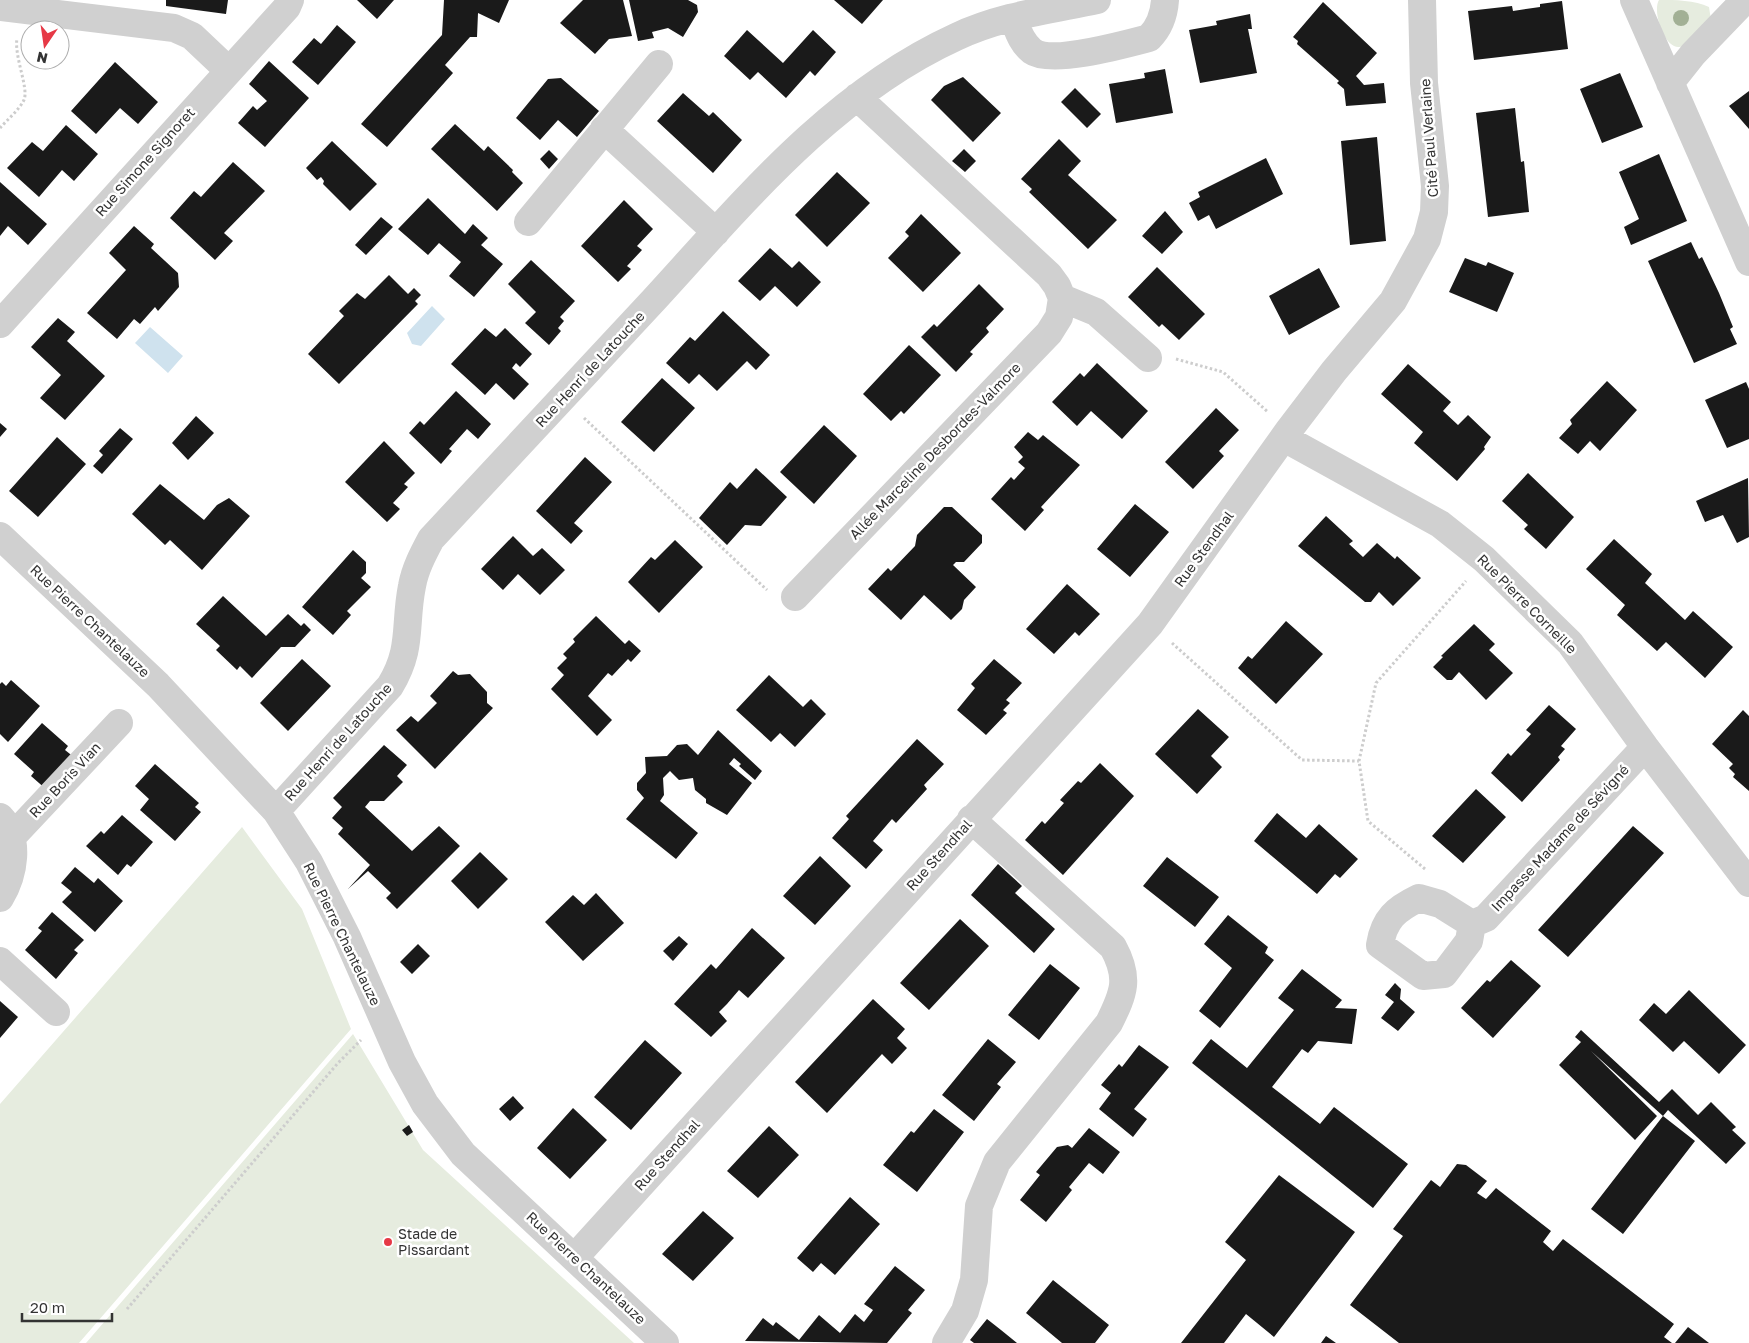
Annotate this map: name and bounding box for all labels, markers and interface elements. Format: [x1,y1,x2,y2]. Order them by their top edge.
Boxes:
north arrow [20,20,70,70]
text: N [35,49,49,68]
street label: Cité Paul Verlaine [1416,78,1441,198]
street label: Rue Simone Signoret [91,104,198,220]
street label: Rue Henri de Latouche [531,307,648,430]
street label: Allée Marceline Desbordes-Valmore [845,359,1024,543]
street label: Rue Stendhal [1170,507,1237,590]
street label: Rue Pierre Corneille [1474,550,1581,657]
street label: Rue Pierre Chantelauze [27,561,154,680]
street label: Rue Henri de Latouche [280,679,395,804]
street label: Rue Boris Vian [25,738,104,821]
street label: Impasse Madame de Sévigné [1487,761,1632,914]
street label: Rue Stendhal [902,816,975,894]
street label: Rue Pierre Chantelauze [300,859,385,1008]
street label: Rue Stendhal [630,1116,703,1194]
street label: Rue Pierre Chantelauze [523,1208,650,1327]
place label: Stade de Pissardant [398,1225,470,1258]
marker: Stade de Pissardant [382,1236,394,1248]
scale bar [22,1290,112,1322]
text: 20 m [30,1298,65,1316]

